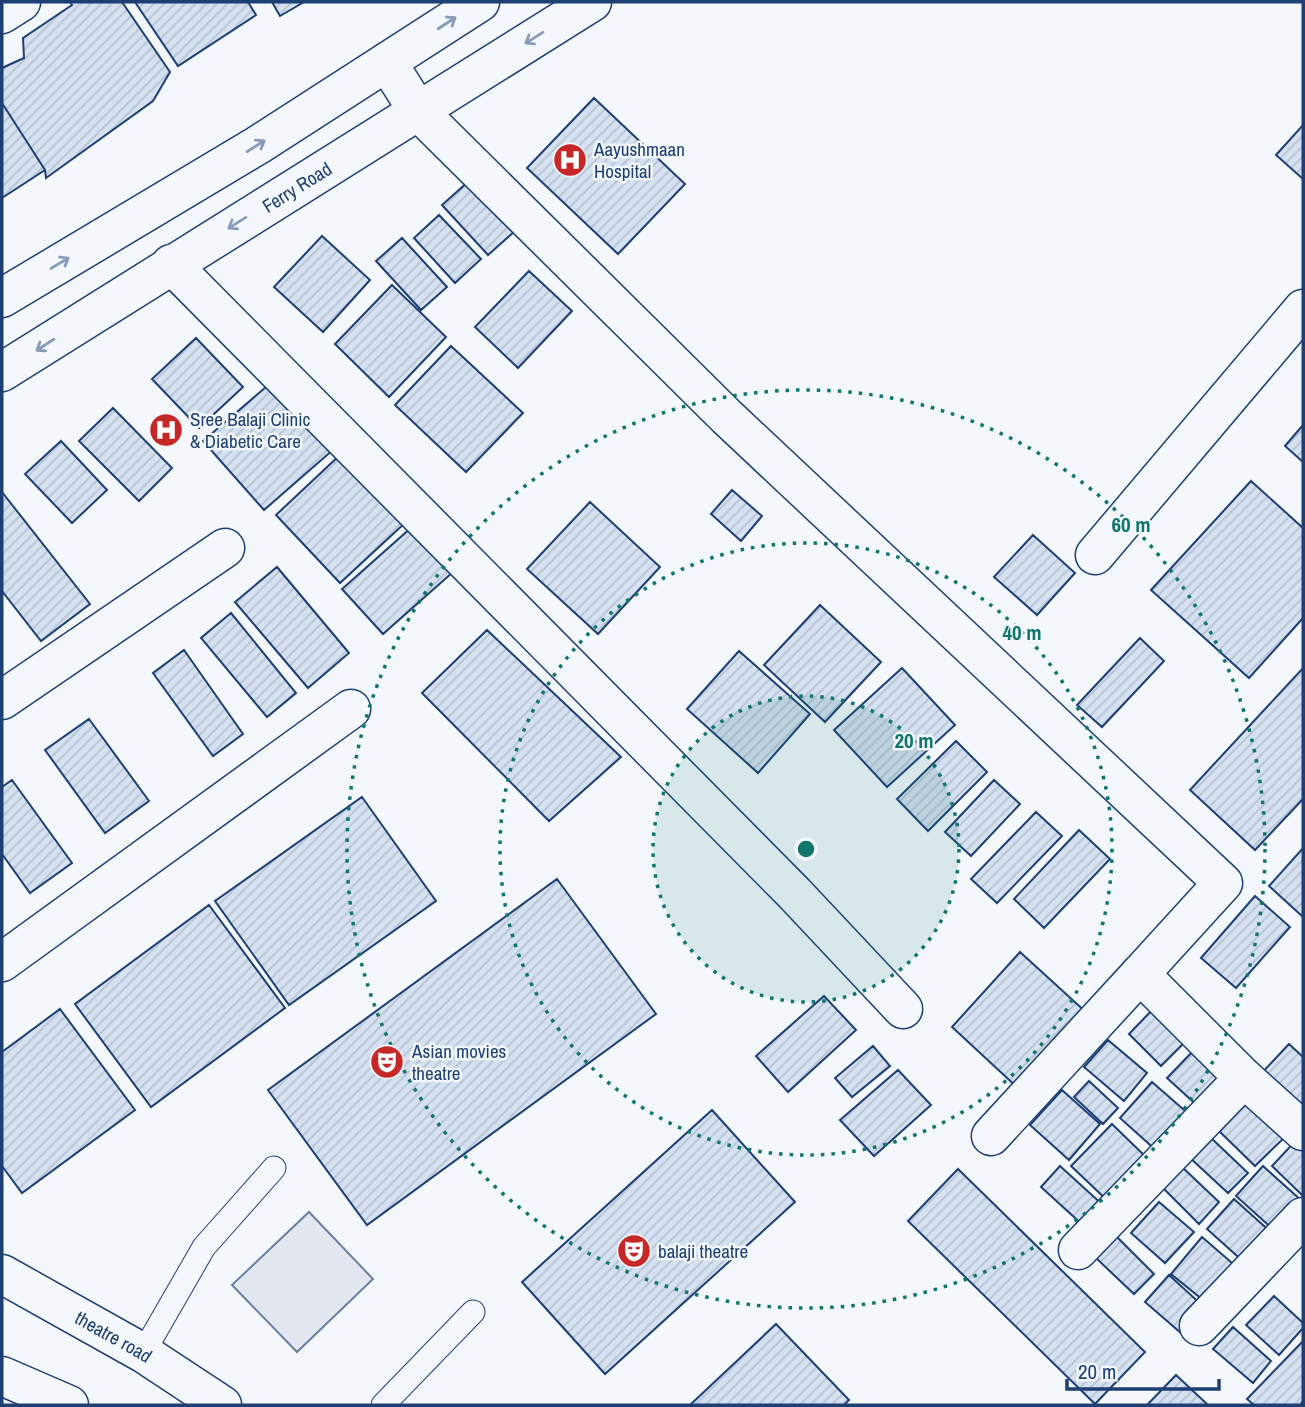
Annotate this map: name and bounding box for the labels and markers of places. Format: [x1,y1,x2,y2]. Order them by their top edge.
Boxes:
place label: Aayushmaan Hospital [593,136,685,184]
hospital icon: Aayushmaan Hospital [551,141,589,179]
place label: Sree Balaji Clinic & Diabetic Care [190,406,311,454]
hospital icon: Sree Balaji Clinic & Diabetic Care [147,411,185,449]
centre of rings [794,837,818,861]
place label: Asian movies theatre [411,1038,507,1086]
theatre icon: Asian movies theatre [368,1043,406,1081]
theatre icon: balaji theatre [615,1232,653,1270]
place label: balaji theatre [658,1238,748,1264]

